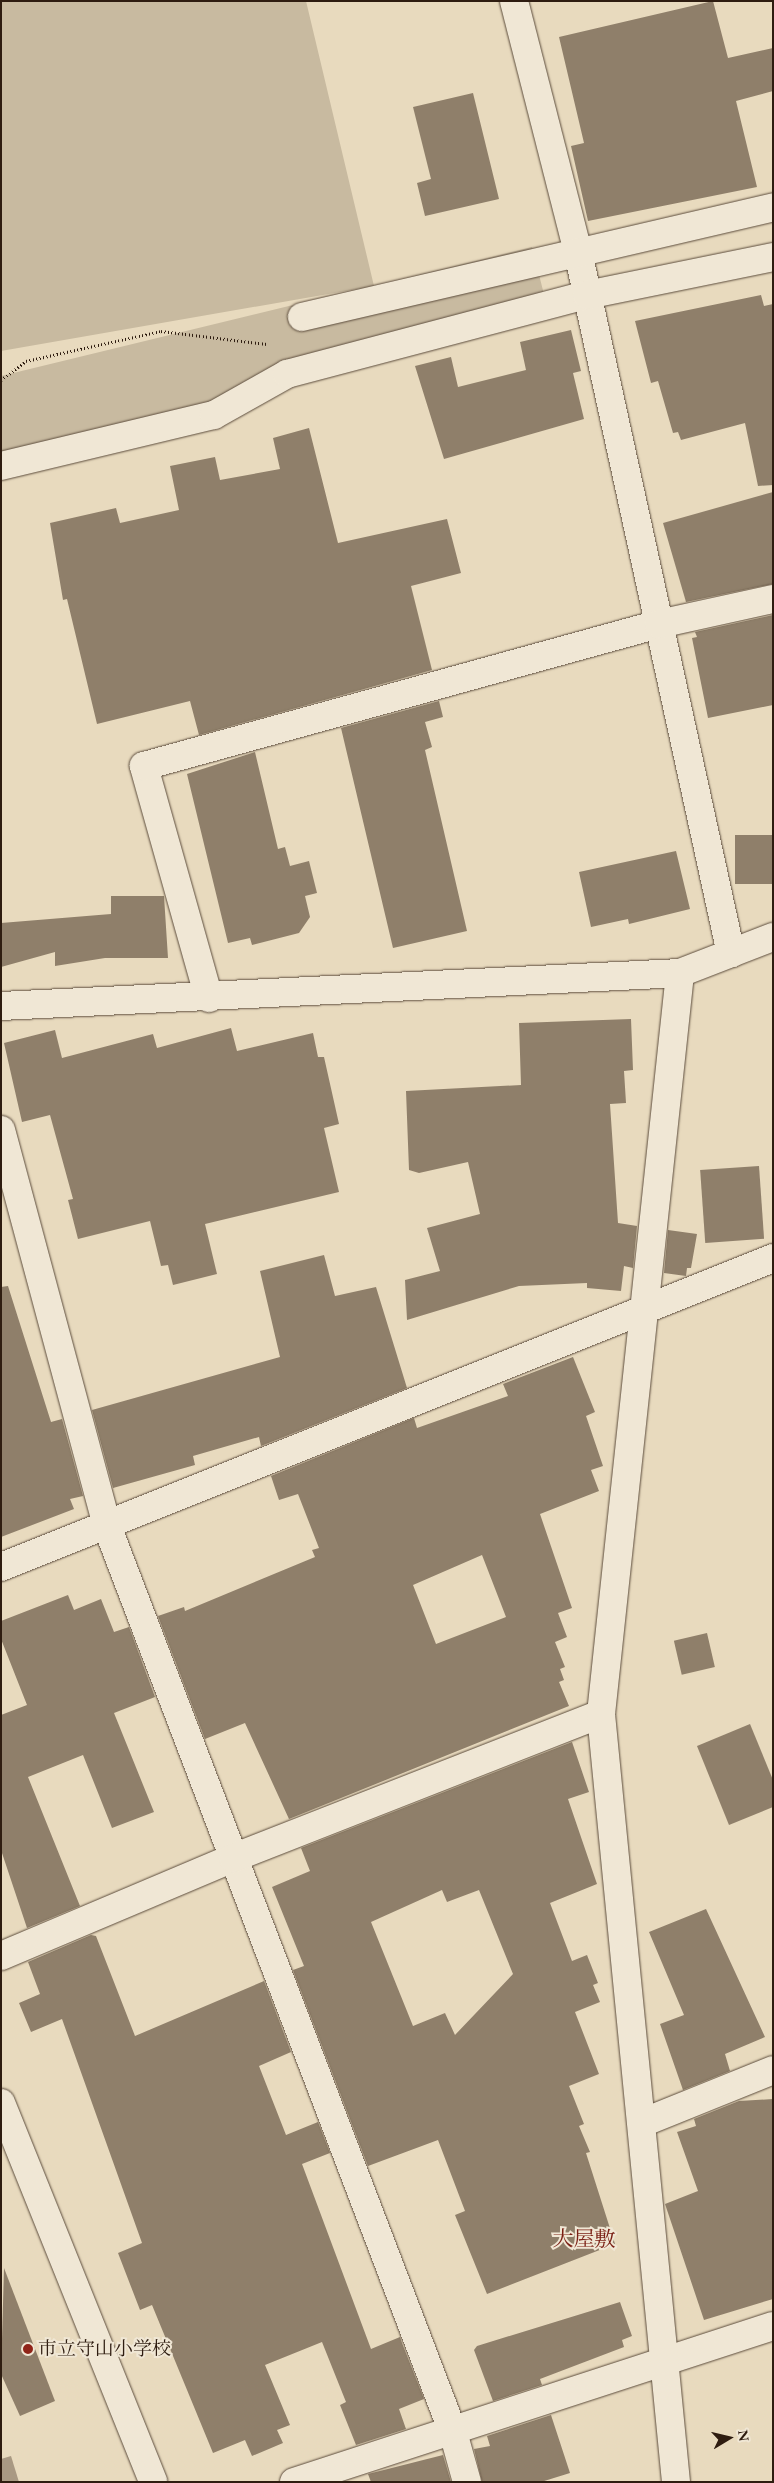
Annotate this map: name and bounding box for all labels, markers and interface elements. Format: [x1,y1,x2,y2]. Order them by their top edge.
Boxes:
district label: 大屋敷 [553,2226,615,2252]
place label: 市立守山小学校 [38,2338,171,2360]
marker: 市立守山小学校 [22,2343,34,2355]
north arrow [704,2413,754,2463]
text: N [734,2429,754,2443]

